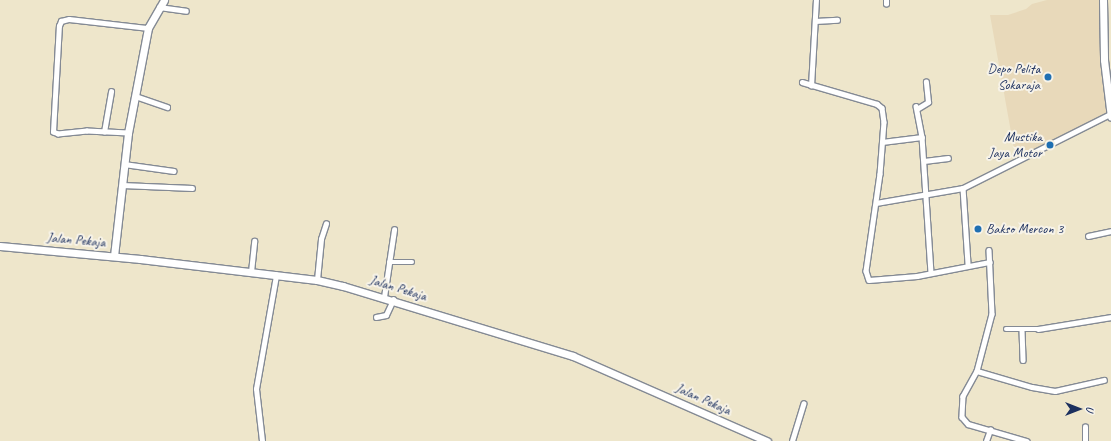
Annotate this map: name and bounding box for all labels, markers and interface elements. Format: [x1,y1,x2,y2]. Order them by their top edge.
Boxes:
place label: Depo Pelita Sokaraja [987,61,1040,94]
marker: Depo Pelita Sokaraja [1043,72,1053,82]
place label: Mustika Jaya Motor [989,129,1042,162]
marker: Mustika Jaya Motor [1045,140,1055,150]
place label: Bakso Mercon 3 [986,221,1063,237]
marker: Bakso Mercon 3 [973,224,983,234]
street label: Jalan Pekaja [46,229,106,251]
street label: Jalan Pekaja [368,271,428,305]
street label: Jalan Pekaja [673,380,733,418]
north arrow [1059,389,1099,429]
text: U [1084,406,1098,412]

